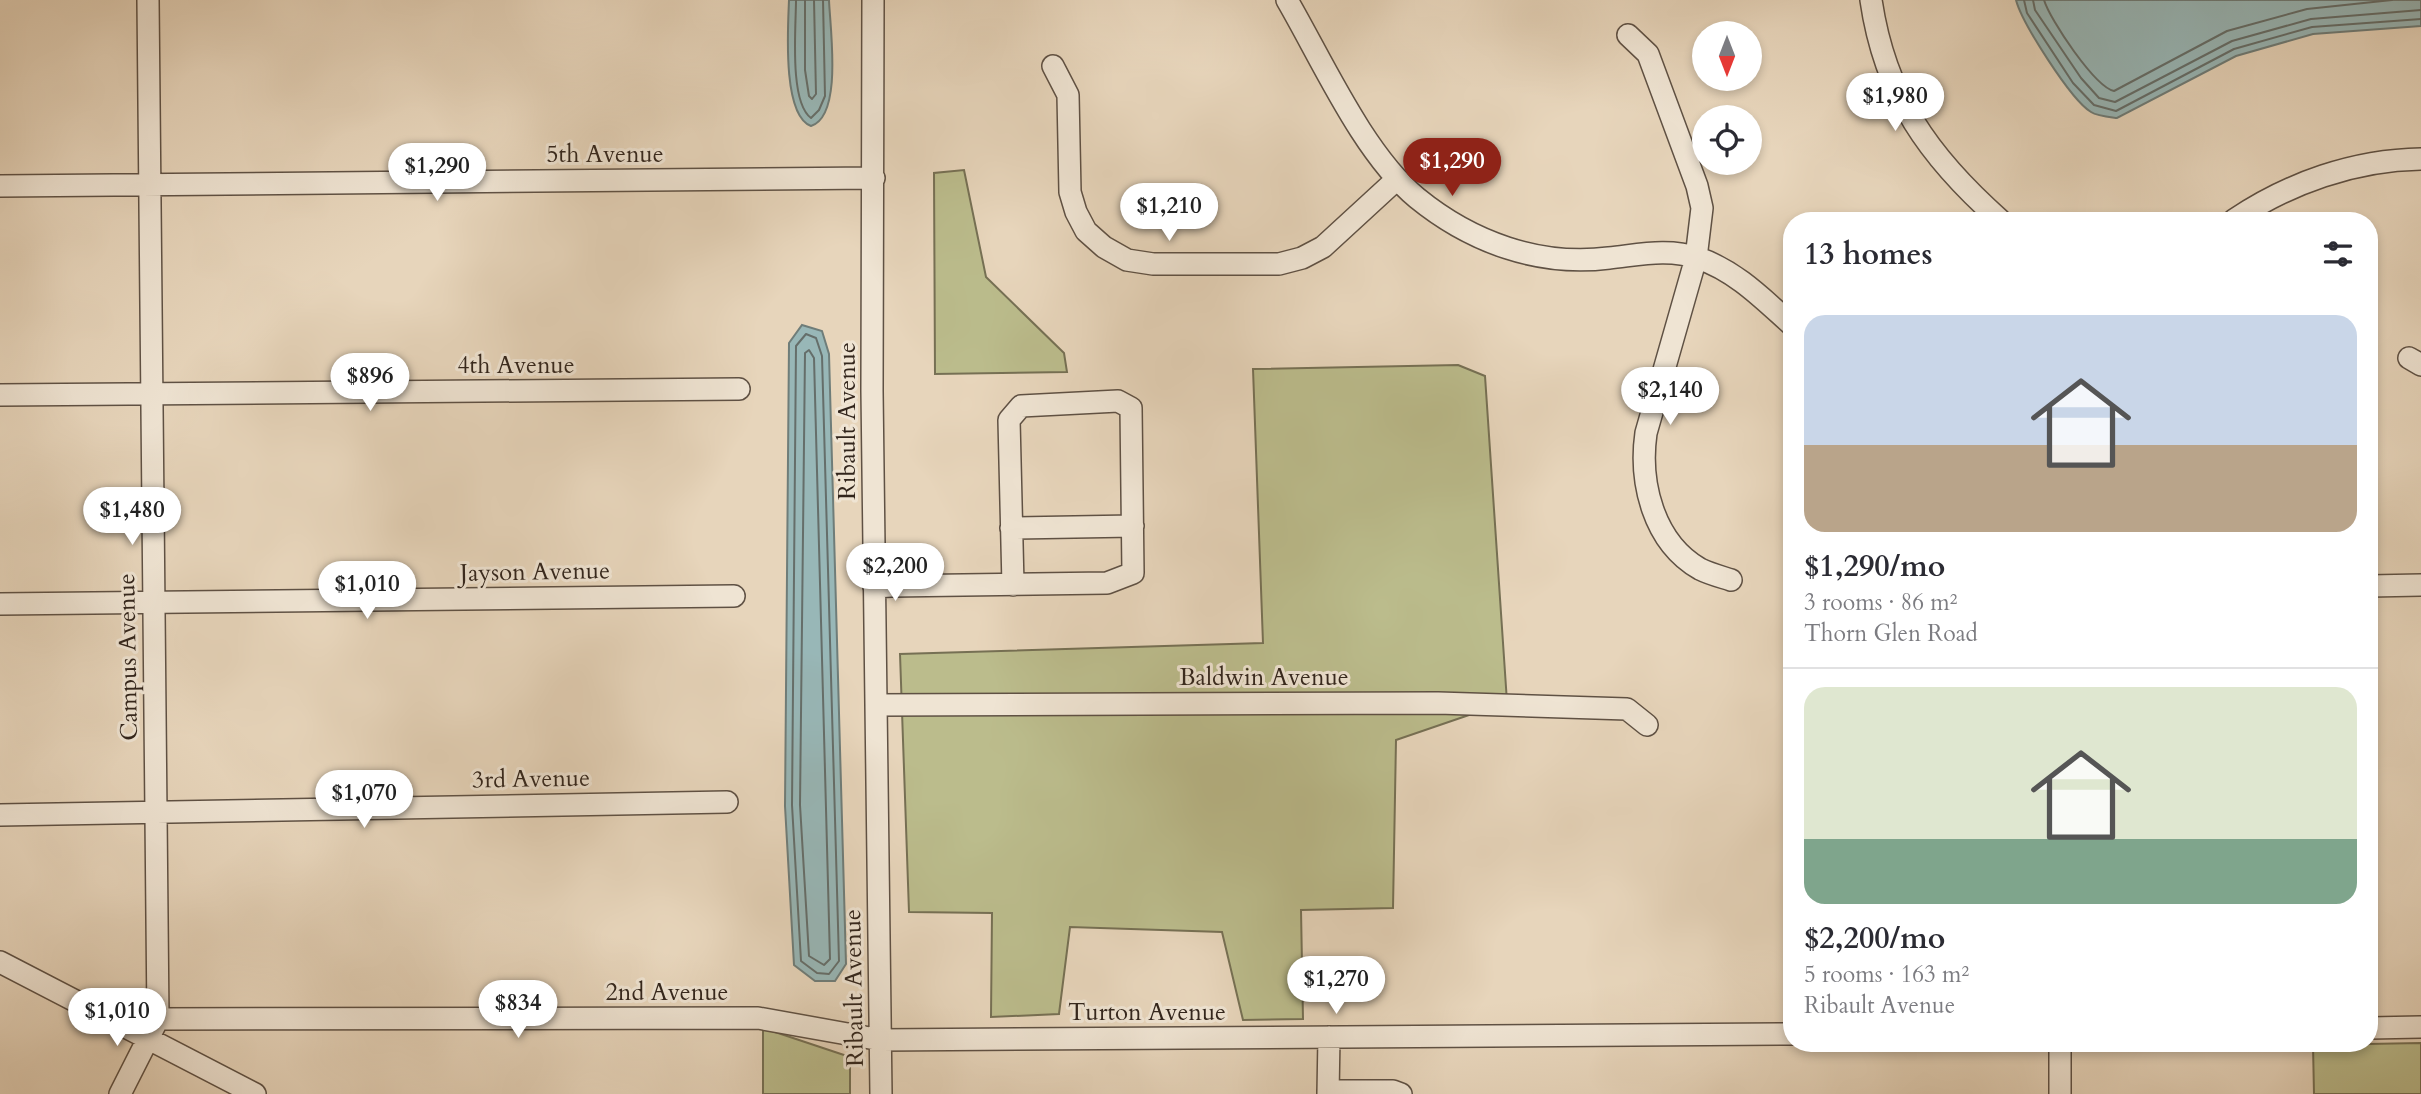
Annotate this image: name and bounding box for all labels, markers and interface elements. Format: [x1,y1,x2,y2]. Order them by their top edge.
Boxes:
north arrow [1692,21,1762,91]
map controls [1692,21,1762,175]
pin: $1,980 [1838,74,1952,133]
text: $1,980 [1862,80,1928,111]
button: locate [1692,105,1762,175]
street label: 5th Avenue [546,138,664,171]
pin: $1,290 [1395,138,1509,198]
pin: $1,290 [380,144,494,203]
text: $1,290 [1419,145,1485,176]
text: $1,290 [404,150,470,181]
pin: $1,210 [1112,184,1226,243]
text: $1,210 [1136,190,1202,221]
text: 13 homes [1804,234,1933,275]
icon: filters [2319,235,2357,273]
street label: Ribault Avenue [831,342,864,500]
street label: 4th Avenue [457,349,575,382]
pin: $896 [329,354,411,413]
text: $896 [346,360,394,391]
icon: home [2018,360,2144,486]
pin: $2,140 [1613,368,1727,427]
text: $2,140 [1637,374,1703,405]
pin: $1,480 [75,488,189,547]
text: $1,480 [99,494,165,525]
pin: $2,200 [838,544,952,603]
text: $1,290/mo [1804,546,1945,587]
text: $2,200 [862,550,928,581]
street label: Jayson Avenue [457,554,610,590]
pin: $1,010 [310,562,424,621]
text: $1,010 [334,568,400,599]
street label: Campus Avenue [110,573,146,741]
text: 3 rooms · 86 m² [1804,587,1957,618]
text: Thorn Glen Road [1804,618,1978,649]
street label: Baldwin Avenue [1179,661,1349,694]
icon: home [2018,732,2144,858]
street label: 3rd Avenue [472,761,590,797]
pin: $1,070 [307,770,421,830]
text: $1,070 [331,777,397,808]
street label: Ribault Avenue [836,909,872,1067]
text: $2,200/mo [1804,918,1945,959]
pin: $1,270 [1279,956,1393,1016]
text: 5 rooms · 163 m² [1804,959,1969,990]
text: $1,270 [1303,963,1369,994]
street label: 2nd Avenue [606,976,728,1009]
pin: $834 [477,981,559,1040]
text: $834 [494,987,542,1018]
pin: $1,010 [60,988,174,1048]
text: Ribault Avenue [1804,990,1955,1021]
text: $1,010 [84,995,150,1026]
street label: Turton Avenue [1068,996,1226,1029]

